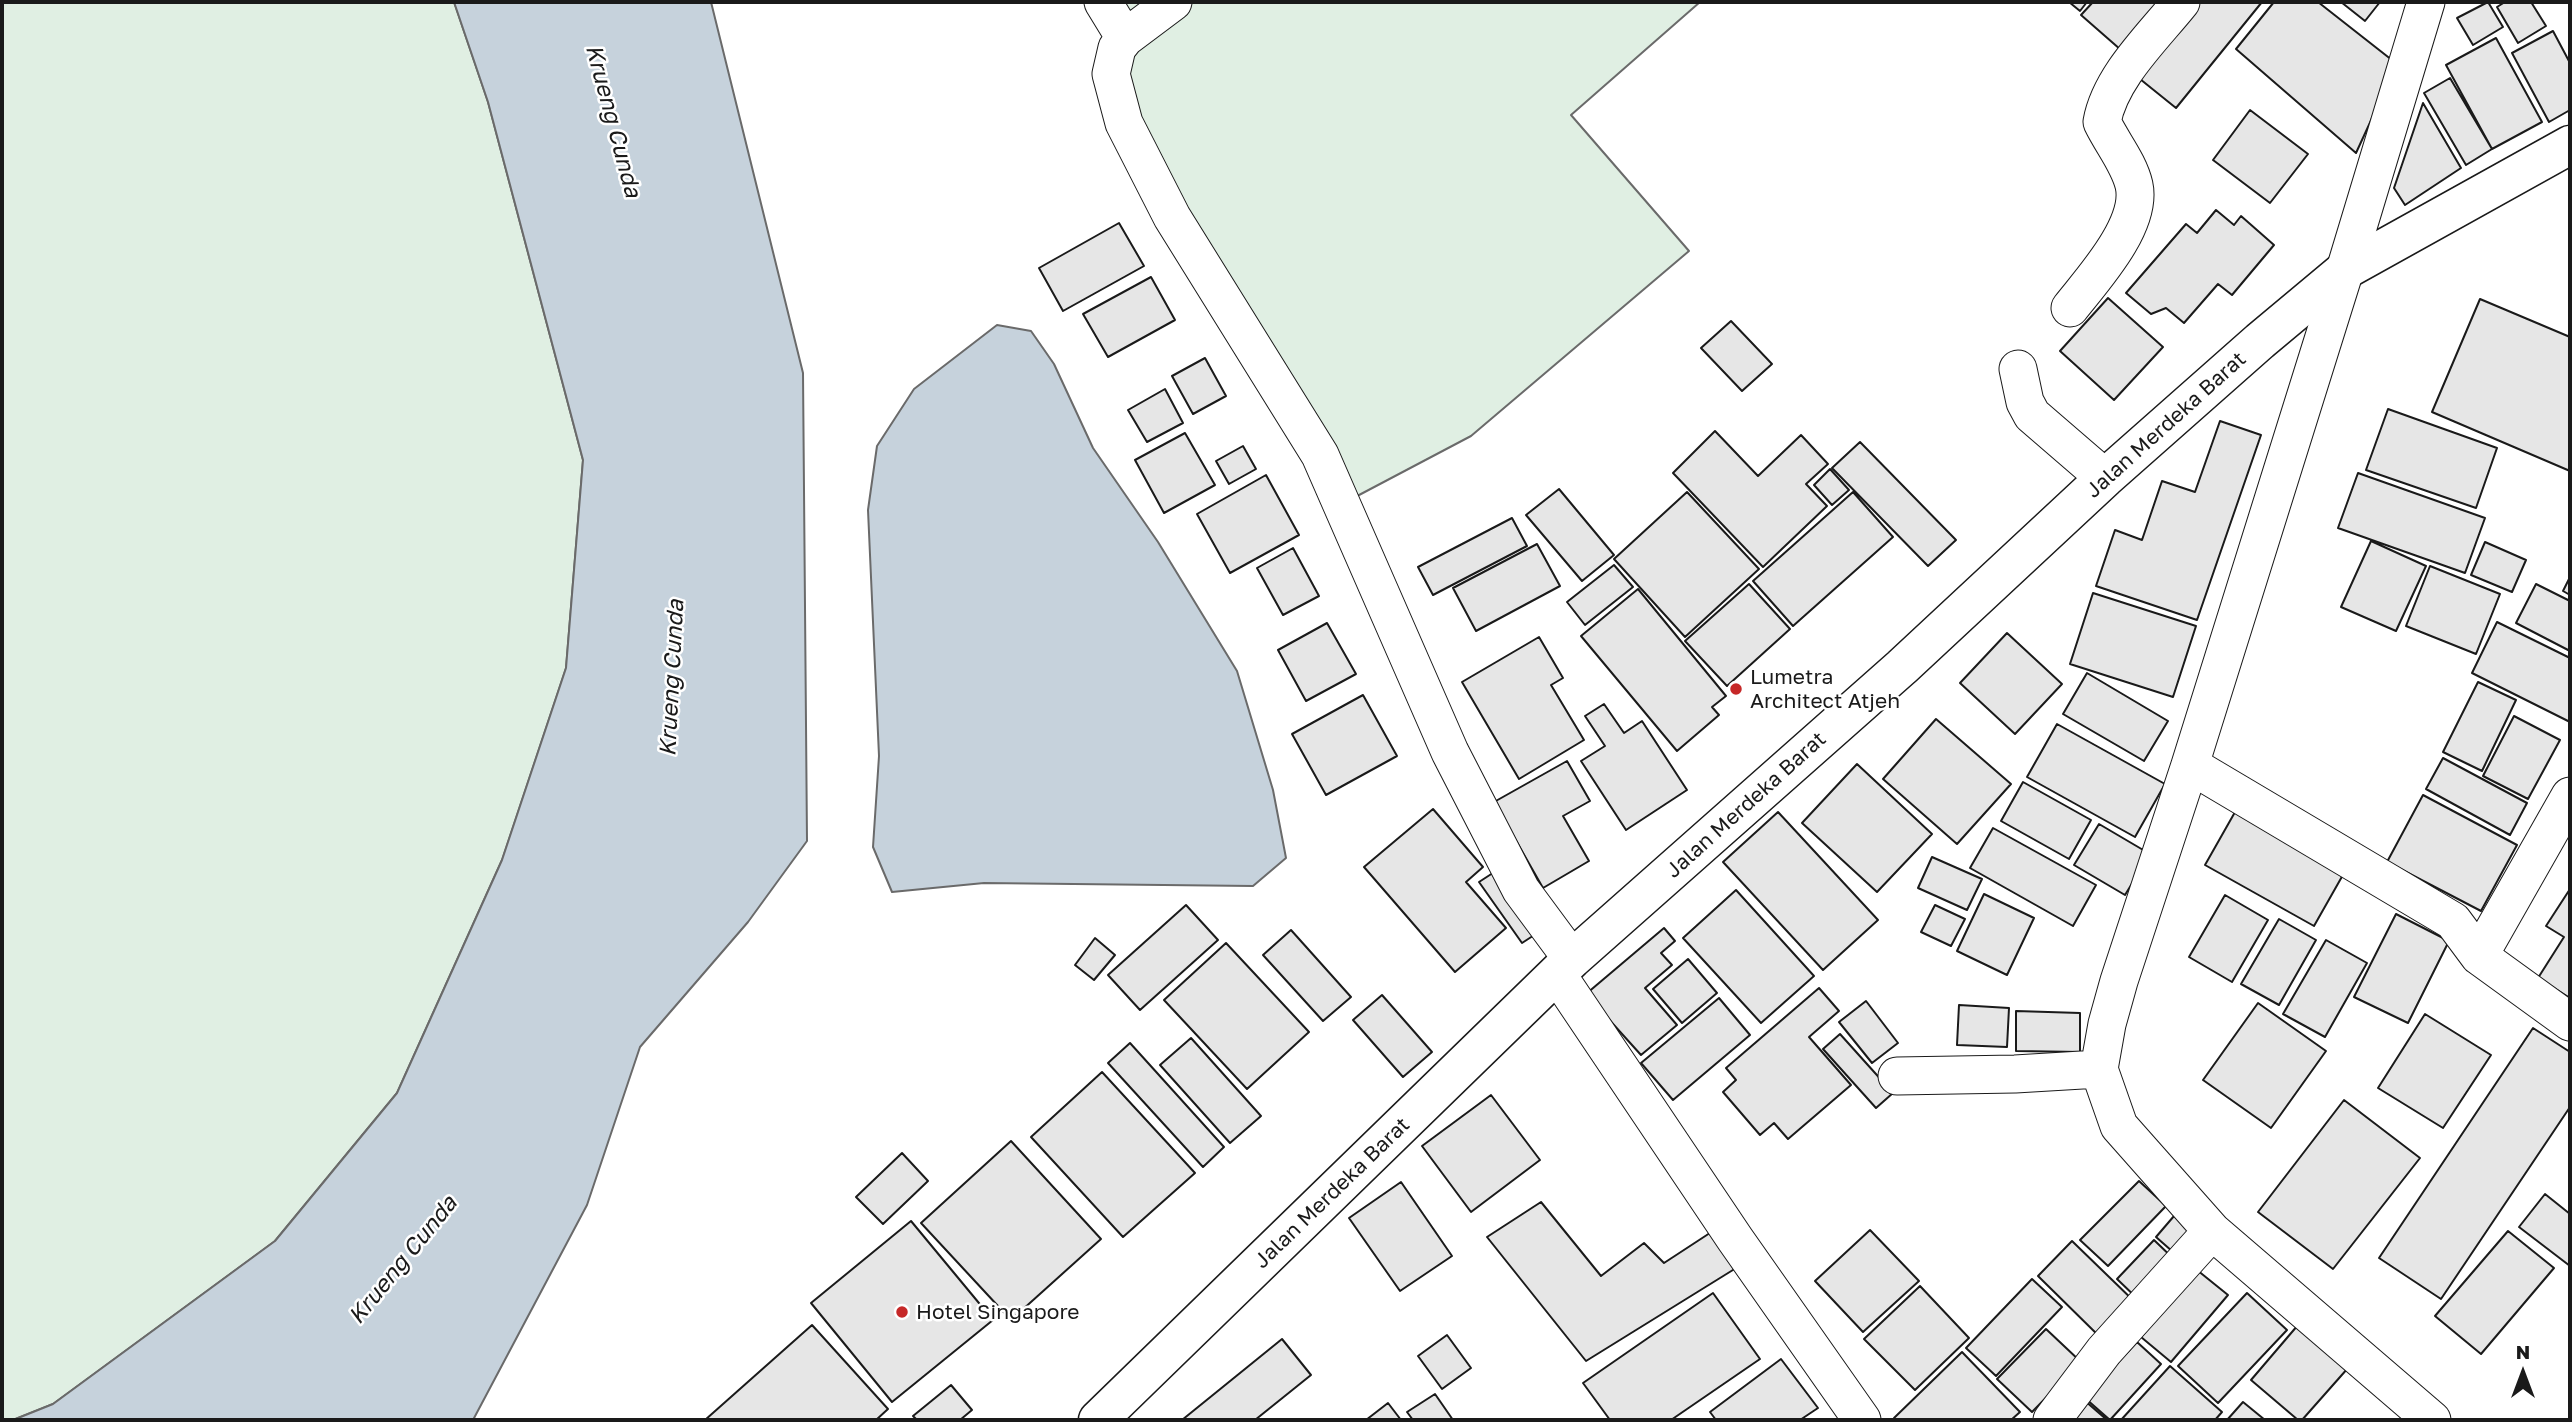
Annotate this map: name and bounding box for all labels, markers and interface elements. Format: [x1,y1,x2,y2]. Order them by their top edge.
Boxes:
water label: Krueng Cunda [579,42,647,200]
street label: Jalan Merdeka Barat [2081,347,2251,503]
water label: Krueng Cunda [654,599,690,757]
place label: Lumetra Architect Atjeh [1750,664,1900,714]
marker: Lumetra Architect Atjeh [1728,681,1744,697]
street label: Jalan Merdeka Barat [1661,727,1831,883]
street label: Jalan Merdeka Barat [1249,1112,1415,1274]
water label: Krueng Cunda [343,1190,463,1330]
place label: Hotel Singapore [916,1299,1080,1325]
marker: Hotel Singapore [894,1304,910,1320]
north arrow [2488,1338,2558,1408]
text: N [2516,1340,2530,1363]

